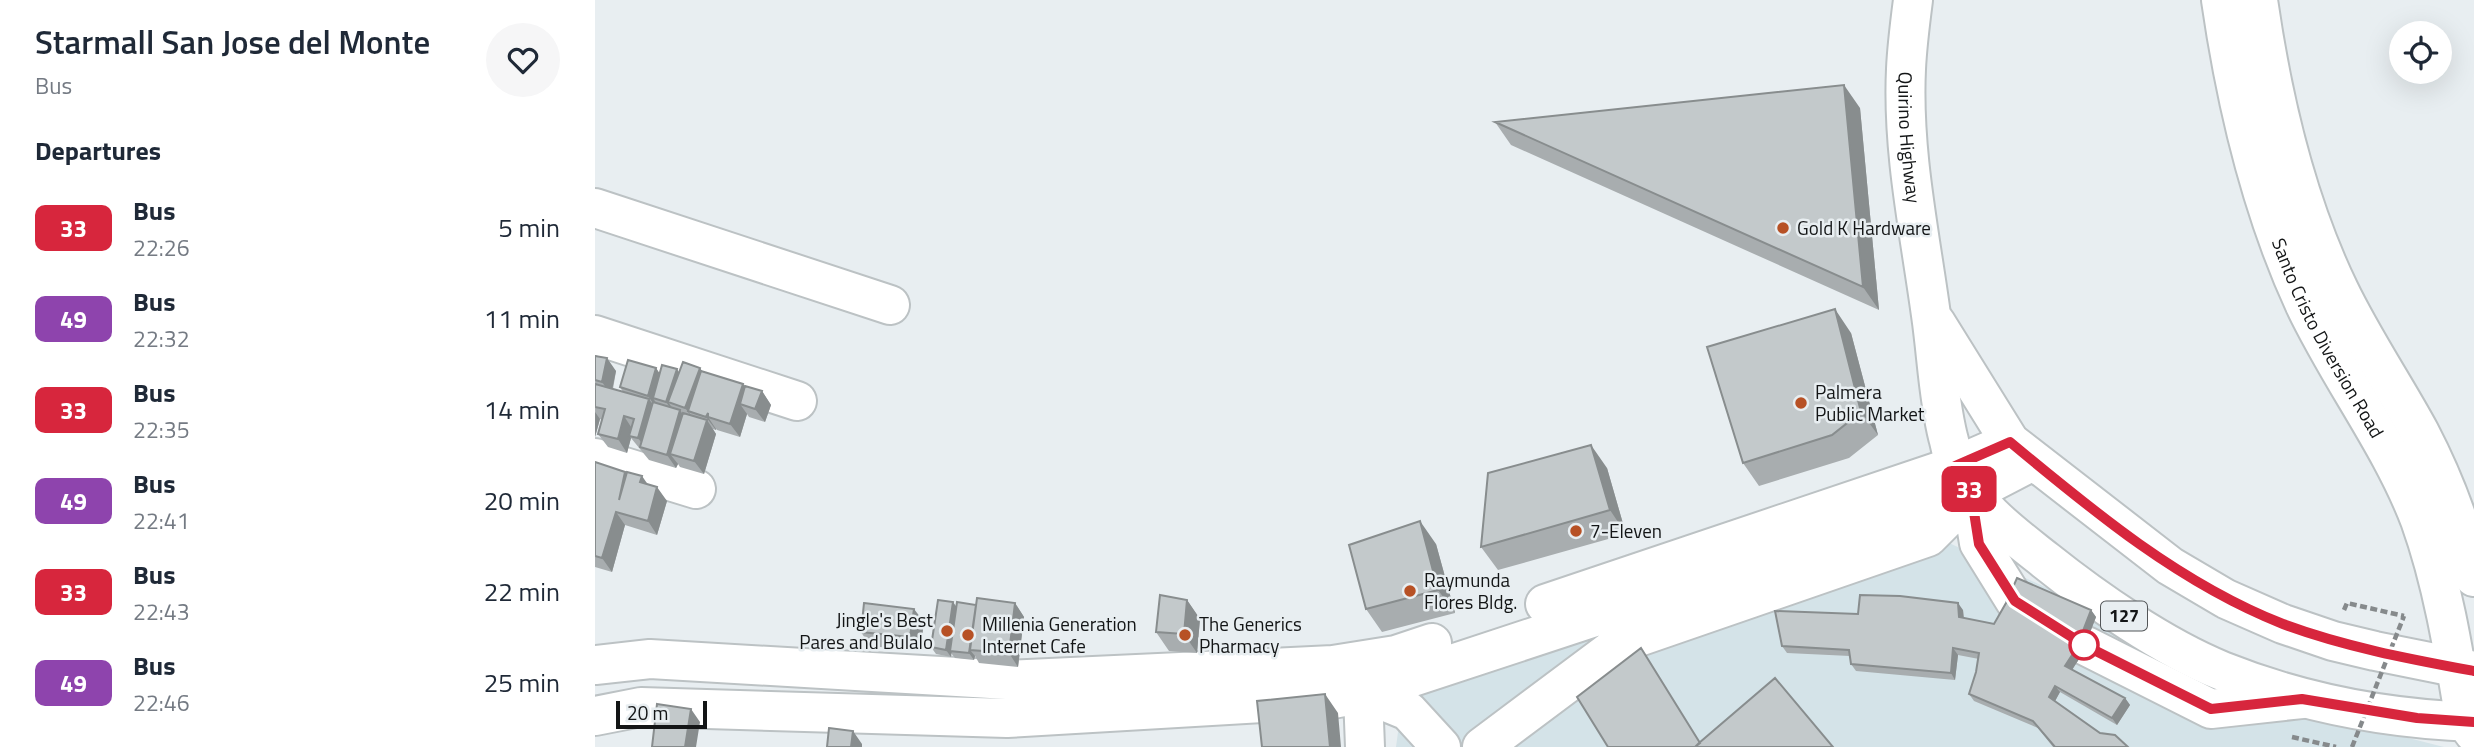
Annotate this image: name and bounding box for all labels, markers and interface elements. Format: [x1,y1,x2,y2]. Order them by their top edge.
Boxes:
text: Starmall San Jose del Monte [35,17,430,67]
map controls [2389,21,2452,84]
button: locate [2389,21,2452,84]
button: heart [486,23,560,97]
text: Bus [35,68,72,103]
street label: Quirino Highway [1891,71,1929,205]
text: Departures [35,131,161,170]
text: Bus [133,191,175,230]
text: 5 min [498,208,560,247]
text: 33 [60,210,87,246]
place label: Gold K Hardware [1797,213,1931,242]
marker: Gold K Hardware [1775,220,1791,236]
text: 22:26 [133,230,190,265]
street label: Santo Cristo Diversion Road [2265,234,2392,443]
text: Bus [133,282,175,321]
text: 11 min [484,299,560,338]
text: 49 [60,301,87,337]
text: 22:32 [133,321,190,356]
text: Bus [133,373,175,412]
place label: Palmera Public Market [1815,377,1925,428]
text: 14 min [484,390,560,429]
text: 33 [60,392,87,428]
marker: Palmera Public Market [1793,395,1809,411]
text: 22:35 [133,412,190,447]
text: Bus [133,464,175,503]
line badge: 33 [1937,466,2001,512]
text: 33 [1956,471,1982,507]
text: 20 min [484,481,560,520]
text: 49 [60,483,87,519]
text: 22:41 [133,503,190,538]
place label: 7-Eleven [1590,516,1662,545]
marker: 7-Eleven [1568,523,1584,539]
text: Bus [133,555,175,594]
place label: Raymunda Flores Bldg. [1424,565,1517,616]
text: 22 min [484,572,560,611]
text: 33 [60,574,87,610]
marker: Raymunda Flores Bldg. [1402,583,1418,599]
text: 22:43 [133,594,190,629]
road number: 127 [2101,602,2147,630]
place label: Jingle's Best Pares and Bulalo [799,605,933,656]
place label: Millenia Generation Internet Cafe [982,609,1137,660]
place label: The Generics Pharmacy [1199,609,1302,660]
marker: Jingle's Best Pares and Bulalo [939,623,955,639]
marker: Millenia Generation Internet Cafe [960,627,976,643]
marker: The Generics Pharmacy [1177,627,1193,643]
unlabelled marker [2069,630,2099,660]
text: Bus [133,646,175,685]
text: 25 min [484,663,560,702]
text: 49 [60,665,87,701]
text: 22:46 [133,685,190,720]
scale bar [616,698,707,730]
text: 20 m [627,698,668,727]

